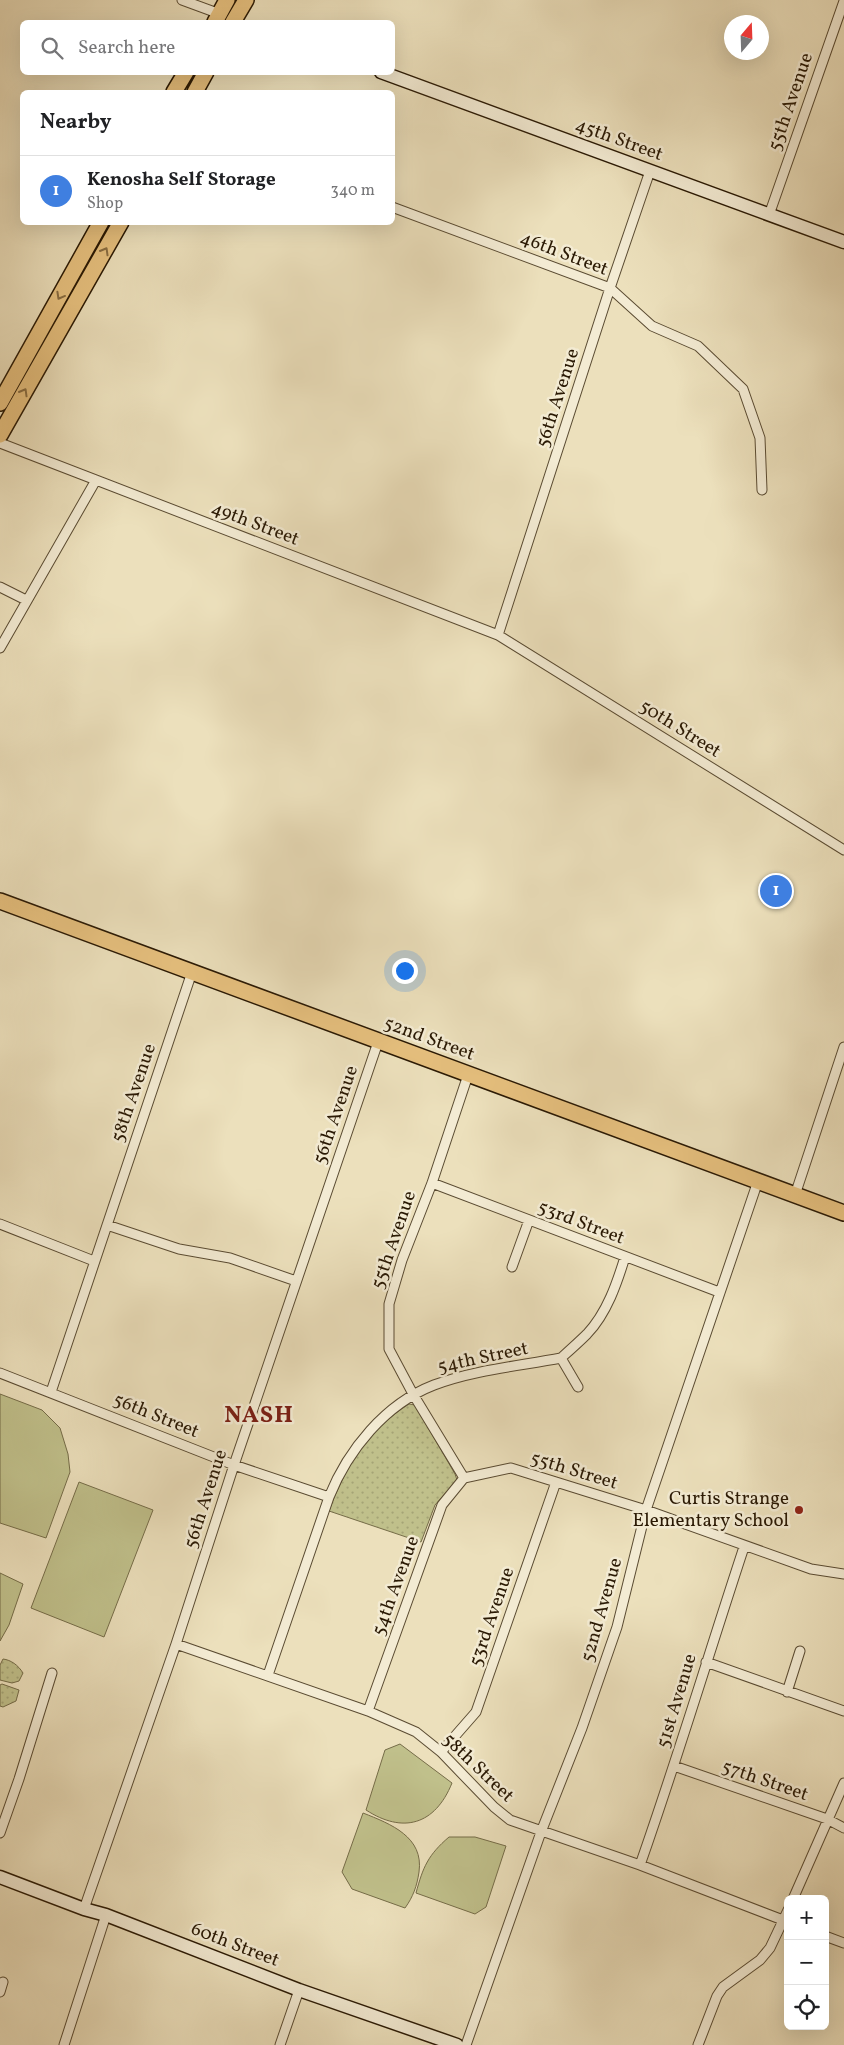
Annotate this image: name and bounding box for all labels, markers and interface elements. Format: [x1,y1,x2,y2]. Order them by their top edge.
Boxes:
north arrow [724,15,769,60]
search box [20,20,395,75]
icon: search [38,34,66,62]
text: Search here [78,35,175,61]
street label: 55th Avenue [762,49,820,155]
text: Nearby [40,108,111,137]
street label: 45th Street [572,112,667,168]
text: Kenosha Self Storage [87,167,276,193]
text: 1 [53,180,59,202]
text: 340 m [331,180,375,202]
text: Shop [87,193,123,215]
street label: 46th Street [516,225,612,283]
one-way arrow [98,248,108,257]
one-way arrow [56,290,66,299]
street label: 56th Avenue [530,345,586,451]
one-way arrow [18,389,28,398]
street label: 49th Street [207,495,303,553]
street label: 50th Street [634,694,726,765]
pin: 1 [760,872,792,910]
your location [392,958,418,984]
street label: 52nd Street [380,1011,478,1068]
street label: 58th Avenue [105,1040,163,1146]
street label: 56th Avenue [307,1062,365,1168]
street label: 55th Avenue [365,1187,423,1293]
street label: 53rd Street [534,1195,629,1252]
street label: 54th Street [435,1336,531,1380]
street label: 56th Street [109,1387,203,1445]
district label: NASH [224,1399,294,1433]
street label: 55th Street [527,1445,621,1497]
street label: 56th Avenue [178,1446,234,1552]
place label: Curtis Strange Elementary School [633,1486,789,1534]
marker: Curtis Strange Elementary School [793,1504,805,1516]
street label: 54th Avenue [366,1532,426,1640]
street label: 52nd Avenue [575,1555,629,1665]
street label: 53rd Avenue [463,1564,521,1670]
street label: 51st Avenue [650,1651,704,1751]
street label: 58th Street [436,1727,520,1809]
street label: 57th Street [718,1754,812,1808]
map controls [784,1895,829,2030]
button: + [784,1895,829,1940]
street label: 60th Street [187,1916,283,1974]
button: − [784,1940,829,1985]
button: locate [784,1985,829,2030]

